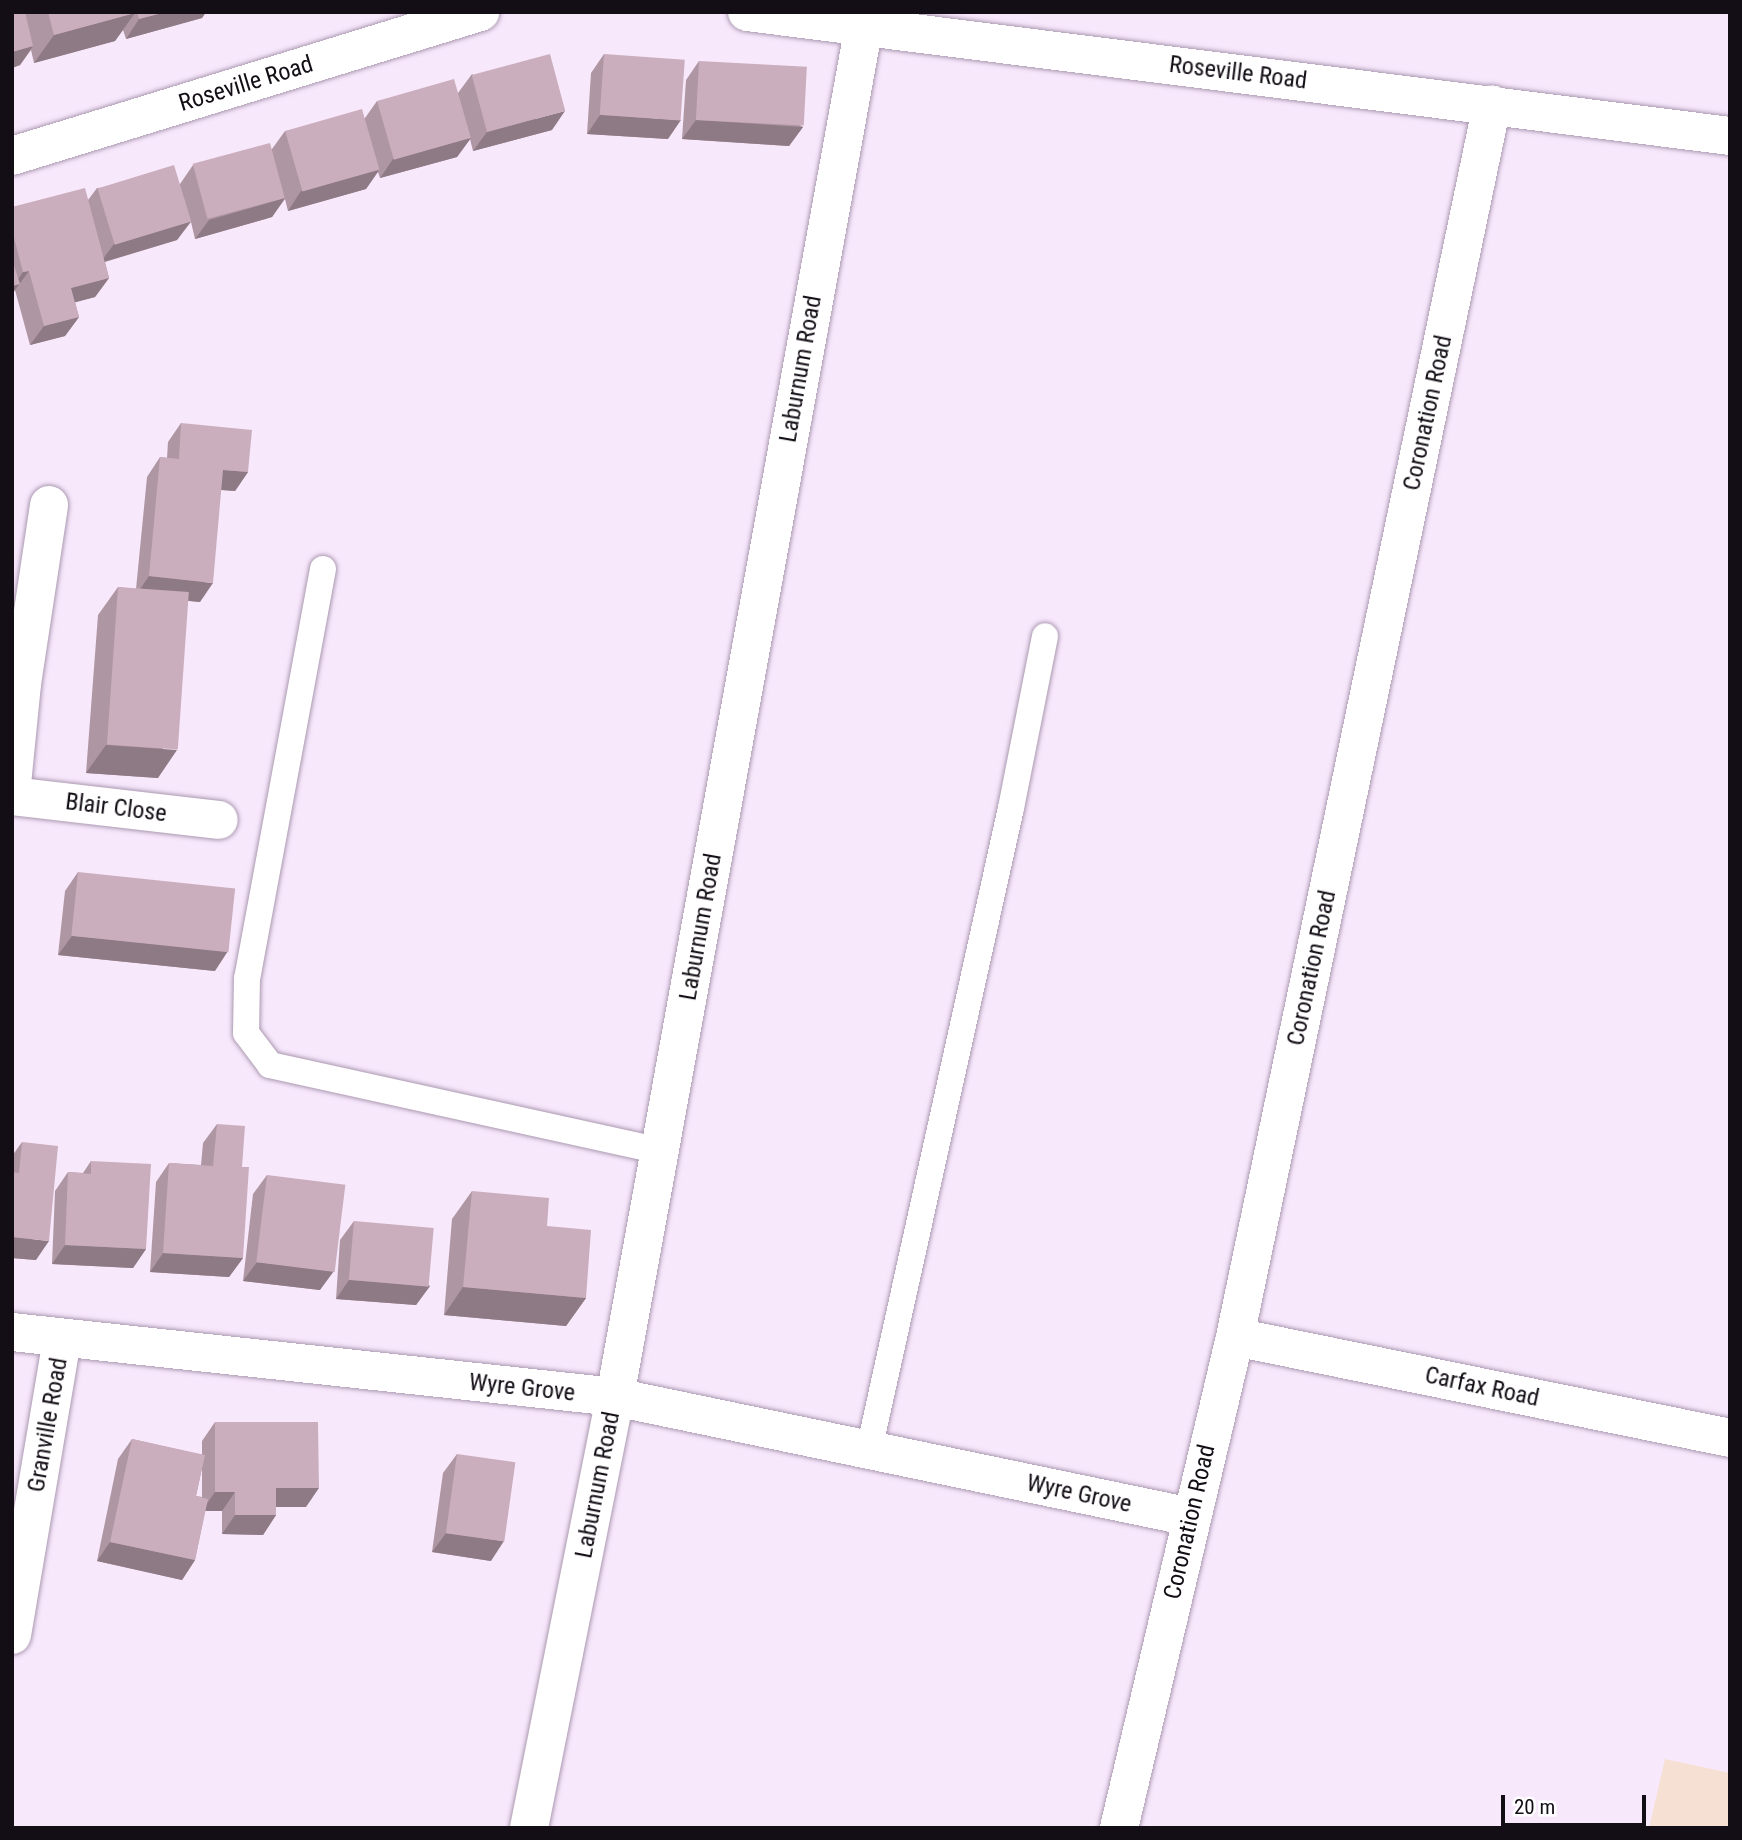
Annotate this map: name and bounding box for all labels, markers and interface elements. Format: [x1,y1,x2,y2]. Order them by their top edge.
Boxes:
street label: Roseville Road [176,50,316,118]
street label: Roseville Road [1167,50,1309,96]
street label: Laburnum Road [774,293,828,445]
street label: Coronation Road [1398,333,1458,493]
street label: Blair Close [64,788,168,828]
street label: Laburnum Road [674,851,728,1003]
street label: Coronation Road [1282,888,1342,1048]
street label: Granville Road [22,1356,74,1494]
street label: Carfax Road [1422,1361,1542,1413]
street label: Wyre Grove [467,1368,577,1408]
street label: Laburnum Road [570,1409,626,1561]
street label: Coronation Road [1158,1442,1222,1602]
street label: Wyre Grove [1024,1469,1134,1519]
scale bar [1504,1780,1649,1824]
text: 20 m [1514,1795,1555,1819]

